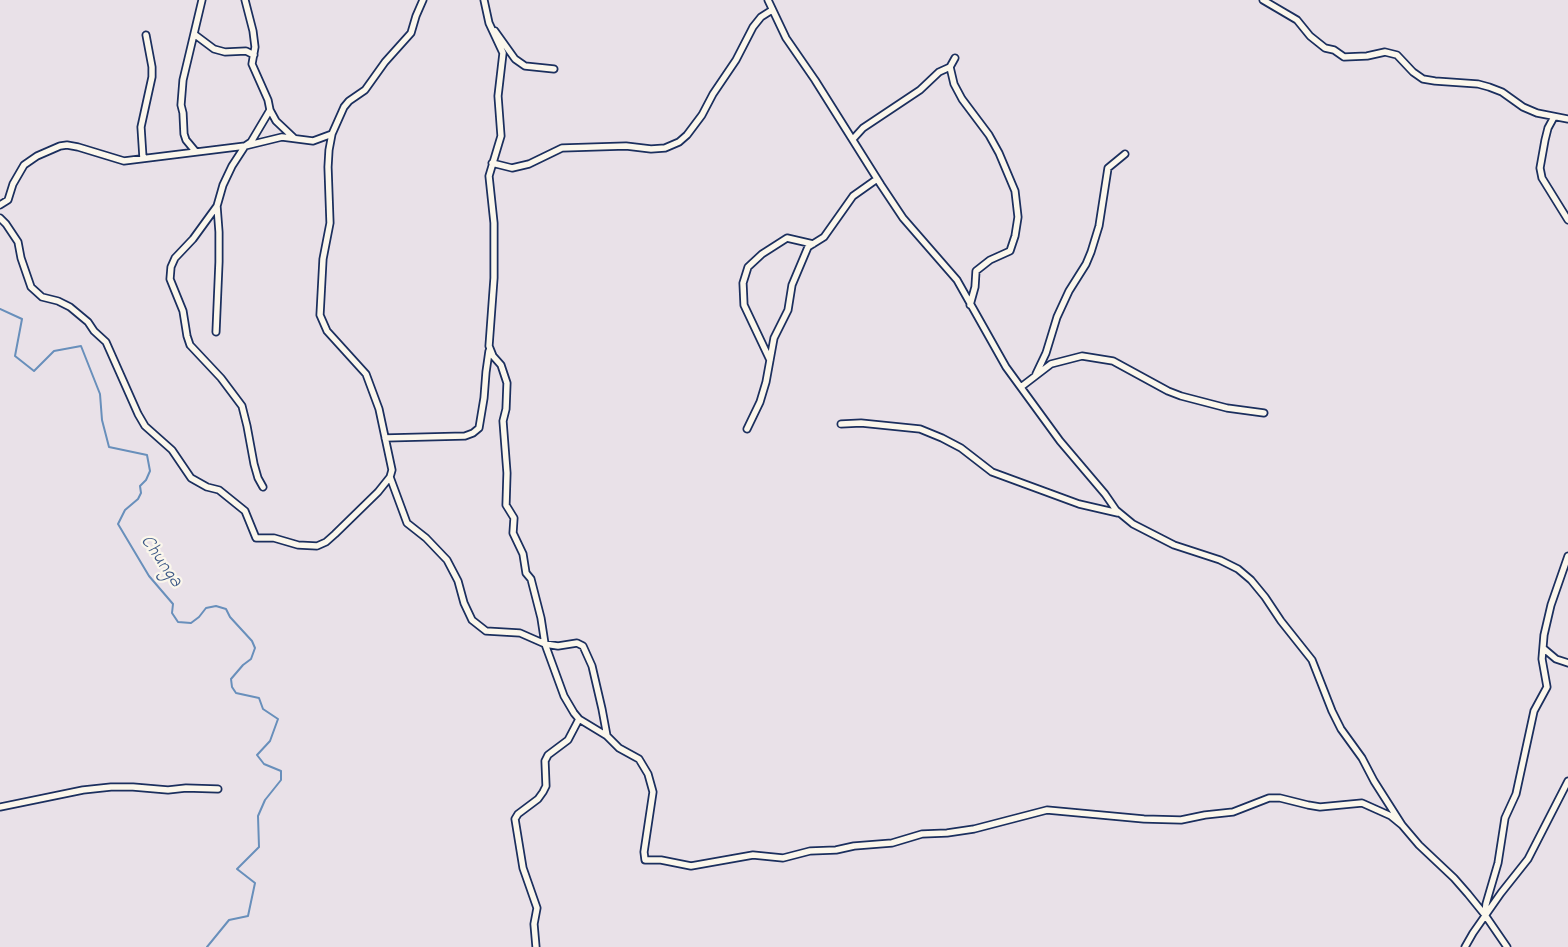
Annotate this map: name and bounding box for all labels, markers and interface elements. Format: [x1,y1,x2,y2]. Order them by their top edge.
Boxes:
water label: Chunga [134,532,186,592]

